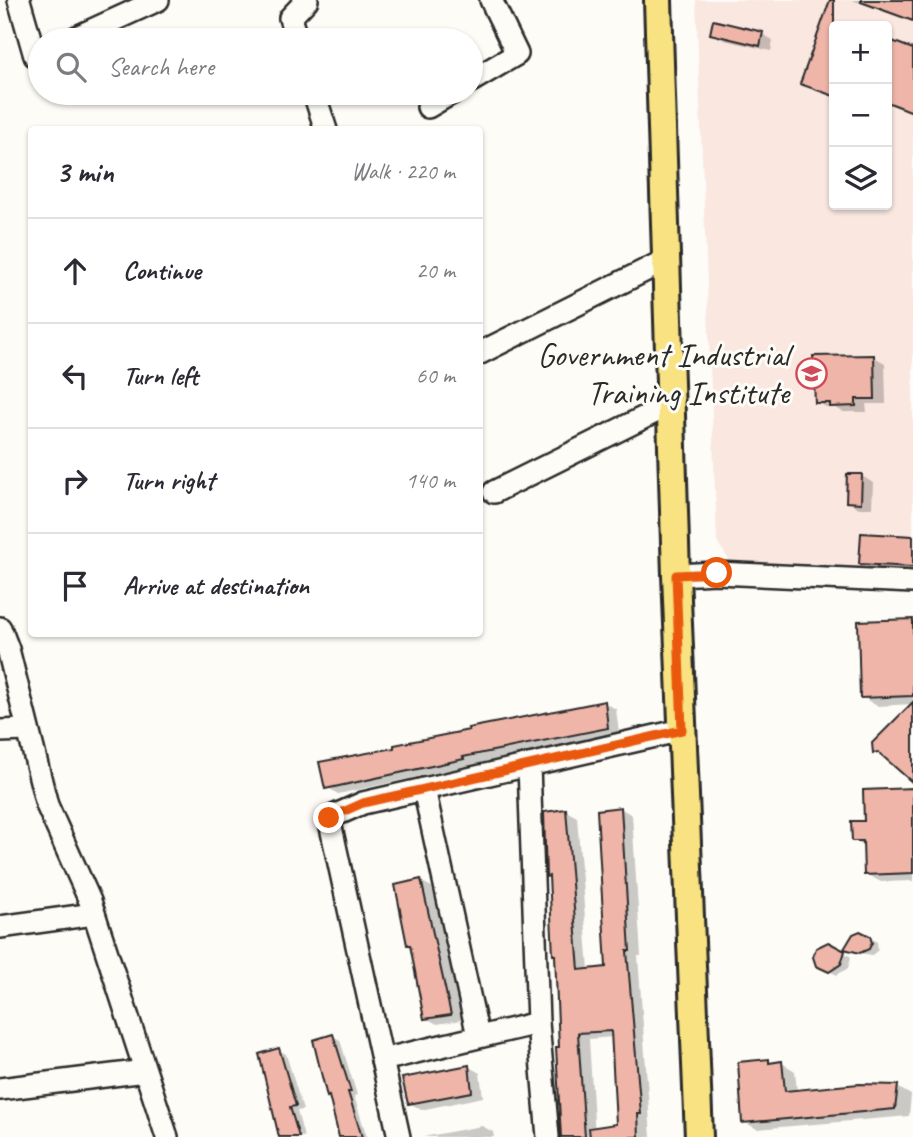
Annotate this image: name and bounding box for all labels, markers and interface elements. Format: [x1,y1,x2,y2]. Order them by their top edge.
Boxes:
map controls [829,21,892,210]
button: + [829,21,892,84]
search box [28,28,483,105]
icon: search [52,48,90,86]
text: Search here [108,50,214,83]
button: − [829,84,892,147]
button: layers [829,147,892,210]
text: 3 min [56,153,113,191]
text: Walk · 220 m [351,157,455,186]
icon: ahead [56,252,94,290]
text: Continue [123,254,201,287]
text: 20 m [416,256,455,285]
place label: Government Industrial Training Institute [538,334,794,414]
school or university icon: Government Industrial Training Institute [795,356,829,390]
icon: left [56,357,94,395]
text: Turn left [123,359,198,392]
text: 60 m [416,361,455,390]
icon: right [56,462,94,500]
text: Turn right [123,464,214,497]
text: 140 m [406,466,455,495]
route start [701,557,732,588]
icon: arrive [56,567,94,605]
text: Arrive at destination [123,569,309,602]
route end [313,802,344,833]

